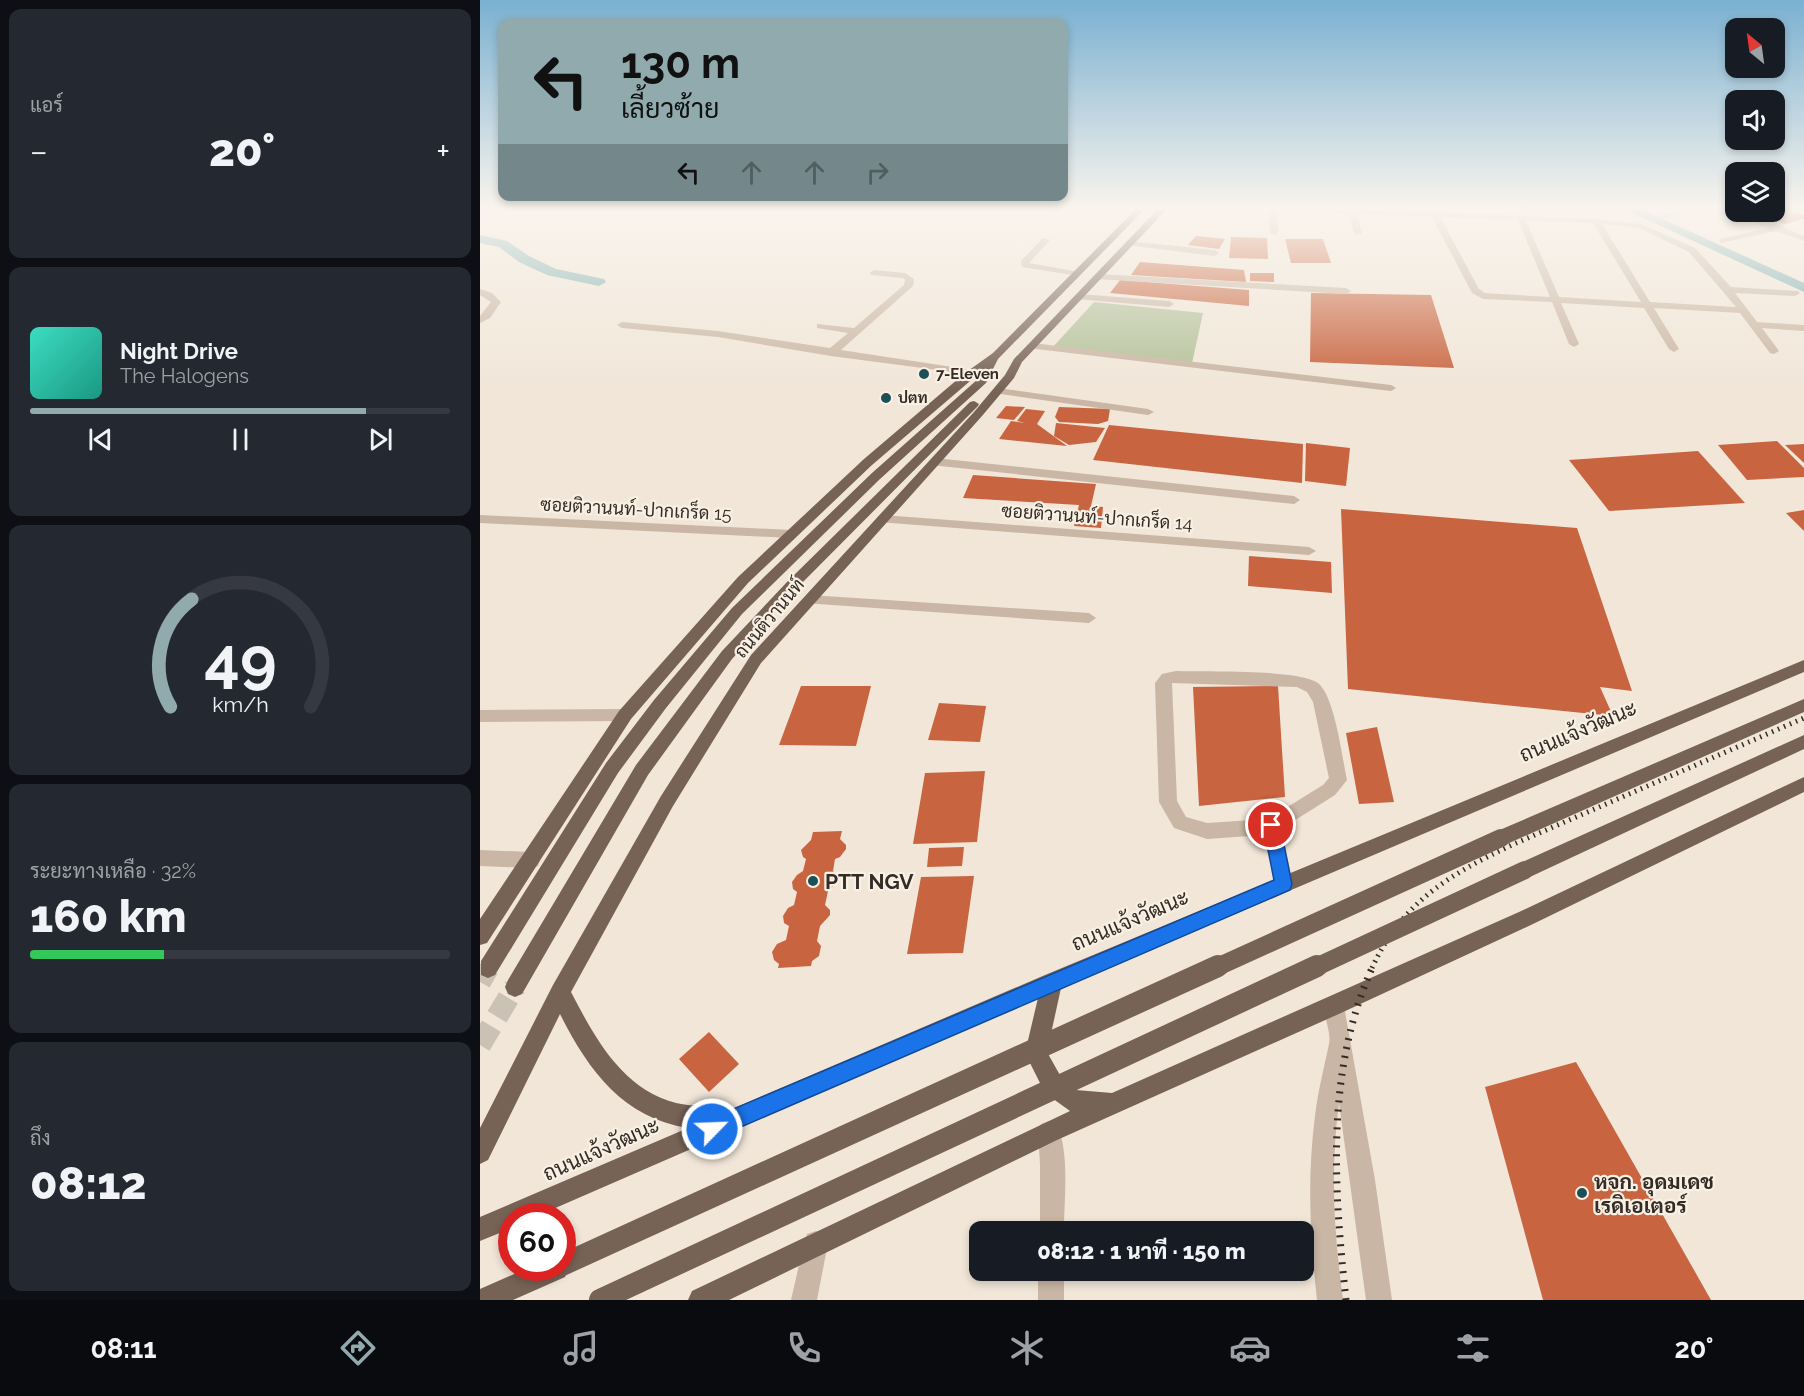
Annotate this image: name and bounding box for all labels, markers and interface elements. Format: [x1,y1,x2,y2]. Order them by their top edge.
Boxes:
north arrow [1725,18,1785,78]
map controls [1725,18,1785,222]
text: 130 m [621,39,740,88]
icon: left [522,42,600,120]
button: sound [1725,90,1785,150]
text: แอร์ [30,93,63,117]
text: เลี้ยวซ้าย [621,93,719,124]
text: 20° [209,124,275,177]
text: − [30,132,48,171]
text: + [436,132,450,171]
icon: left [672,156,705,189]
icon: ahead [735,156,768,189]
icon: ahead [798,156,831,189]
icon: right [861,156,894,189]
button: layers [1725,162,1785,222]
text: Night Drive [120,338,238,364]
text: The Halogens [120,364,249,388]
place label: 7-Eleven [936,365,999,383]
marker: 7-Eleven [917,367,931,381]
place label: ปตท [898,389,928,407]
marker: ปตท [879,391,893,405]
icon: previous [84,423,117,456]
icon: pause [224,423,257,456]
icon: next [364,423,397,456]
street label: ซอยติวานนท์-ปากเกร็ด 15 [540,491,733,525]
street label: ซอยติวานนท์-ปากเกร็ด 14 [1001,497,1194,534]
street label: ถนนติวานนท์ [728,573,808,662]
text: 49 [204,622,276,696]
text: km/h [212,692,268,717]
street label: ถนนแจ้งวัฒนะ [1516,695,1640,767]
pin [1245,799,1296,850]
icon: arrive [1254,808,1287,841]
text: ระยะทางเหลือ · 32% [30,859,196,883]
place label: PTT NGV [825,869,914,894]
marker: PTT NGV [806,874,820,888]
street label: ถนนแจ้งวัฒนะ [1068,884,1192,956]
text: 160 km [30,890,186,943]
position arrow [680,1097,744,1161]
street label: ถนนแจ้งวัฒนะ [539,1112,663,1186]
text: ถึง [30,1126,51,1150]
text: 08:12 [30,1157,147,1210]
place label: หจก. อุดมเดช เรดิเอเตอร์ [1594,1169,1714,1218]
marker: หจก. อุดมเดช เรดิเอเตอร์ [1575,1186,1589,1200]
speed limit sign: 60 [498,1203,576,1281]
text: 08:12 · 1 นาที · 150 m [1037,1238,1246,1264]
icon: directions [337,1327,379,1369]
icon: music [560,1327,602,1369]
icon: phone [783,1327,825,1369]
icon: climate [1006,1327,1048,1369]
icon: car [1229,1327,1271,1369]
icon: filters [1452,1327,1494,1369]
text: 08:11 [90,1333,157,1364]
text: 20° [1674,1333,1714,1364]

